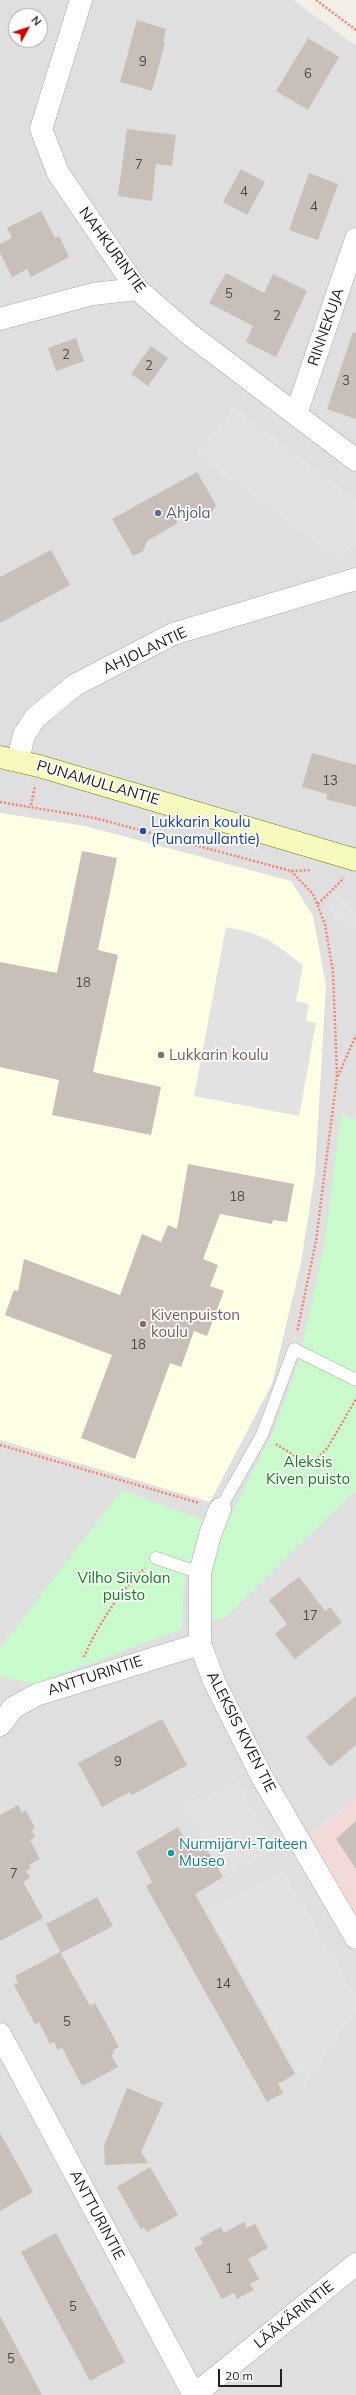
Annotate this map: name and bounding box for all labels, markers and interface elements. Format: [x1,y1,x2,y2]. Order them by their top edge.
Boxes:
north arrow [8,8,48,48]
text: N [28,13,44,29]
house number: 9 [139,54,147,70]
house number: 6 [304,66,312,82]
house number: 7 [135,157,143,173]
house number: 4 [240,184,248,200]
house number: 4 [310,199,318,215]
street label: NAHKURINTIE [75,204,149,296]
house number: 5 [225,286,233,302]
street label: RINNEKUJA [304,286,348,368]
house number: 2 [273,308,281,324]
house number: 2 [62,347,70,363]
house number: 2 [145,358,153,374]
house number: 3 [342,373,350,389]
place label: Ahjola [166,504,211,522]
marker: Ahjola [153,508,163,518]
street label: AHJOLANTIE [100,624,190,678]
street label: PUNAMULLANTIE [35,757,161,809]
house number: 13 [322,773,338,789]
place label: Lukkarin koulu (Punamullantie) [151,813,260,848]
marker: Lukkarin koulu (Punamullantie) [138,826,148,836]
house number: 18 [75,975,91,991]
place label: Lukkarin koulu [169,1046,269,1064]
marker: Lukkarin koulu [156,1050,166,1060]
house number: 18 [229,1189,245,1205]
place label: Kivenpuiston koulu [151,1306,240,1341]
marker: Kivenpuiston koulu [138,1319,148,1329]
house number: 18 [130,1337,146,1353]
park label: Aleksis Kiven puisto [266,1453,350,1488]
park label: Vilho Siivolan puisto [77,1569,171,1604]
house number: 17 [302,1608,318,1624]
street label: ANTTURINTIE [45,1652,145,1700]
street label: ALEKSIS KIVEN TIE [203,1669,279,1795]
house number: 9 [114,1754,122,1770]
place label: Nurmijärvi-Taiteen Museo [179,1835,308,1870]
marker: Nurmijärvi-Taiteen Museo [166,1848,176,1858]
house number: 7 [10,1866,18,1882]
house number: 14 [215,1976,231,1992]
house number: 5 [63,2014,71,2030]
street label: ANTTURINTIE [66,2167,128,2263]
house number: 1 [225,2261,233,2277]
street label: LÄÄKÄRINTIE [251,2277,337,2353]
house number: 5 [69,2299,77,2315]
house number: 5 [7,2351,15,2367]
scale bar [220,2361,284,2387]
text: 20 m [225,2368,253,2383]

